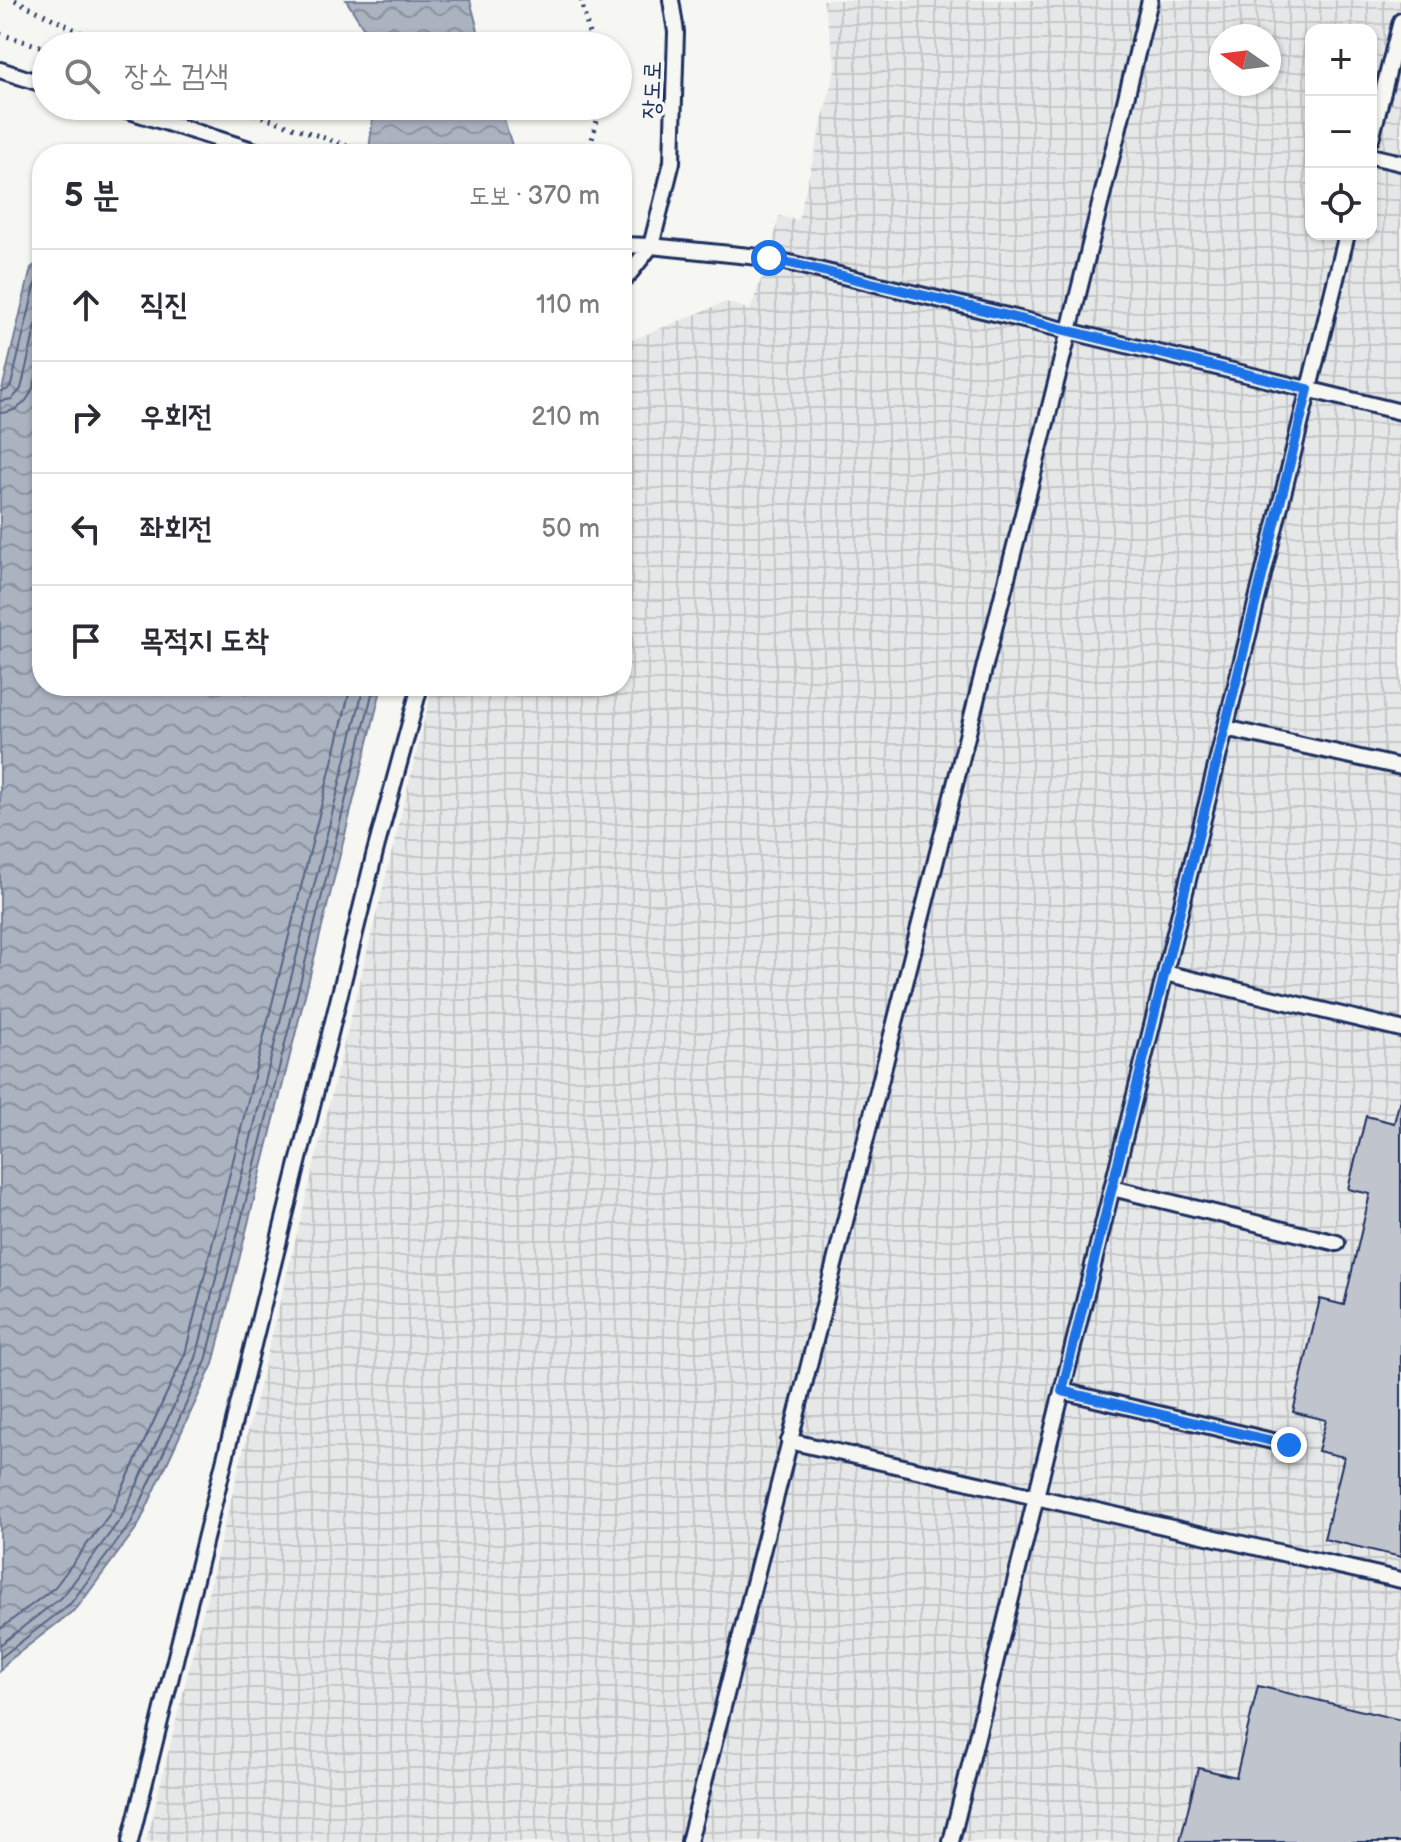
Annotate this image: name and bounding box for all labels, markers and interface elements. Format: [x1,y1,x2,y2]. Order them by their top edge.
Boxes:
north arrow [1209,24,1281,96]
map controls [1305,24,1377,240]
button: + [1305,24,1377,96]
search box [32,32,632,120]
icon: search [60,54,104,98]
text: 장소 검색 [124,58,229,94]
street label: 장도로 [636,61,668,119]
button: − [1305,96,1377,168]
button: locate [1305,168,1377,240]
text: 5 분 [64,175,120,216]
text: 도보 · 370 m [469,181,600,212]
route start [751,240,787,276]
icon: ahead [64,283,108,327]
text: 직진 [140,287,188,323]
text: 110 m [536,290,600,321]
icon: right [64,395,108,439]
text: 우회전 [140,399,212,435]
text: 210 m [531,402,600,433]
icon: left [64,507,108,551]
text: 좌회전 [140,511,212,547]
text: 50 m [541,514,600,545]
icon: arrive [64,619,108,663]
text: 목적지 도착 [140,623,269,659]
route end [1271,1427,1307,1463]

